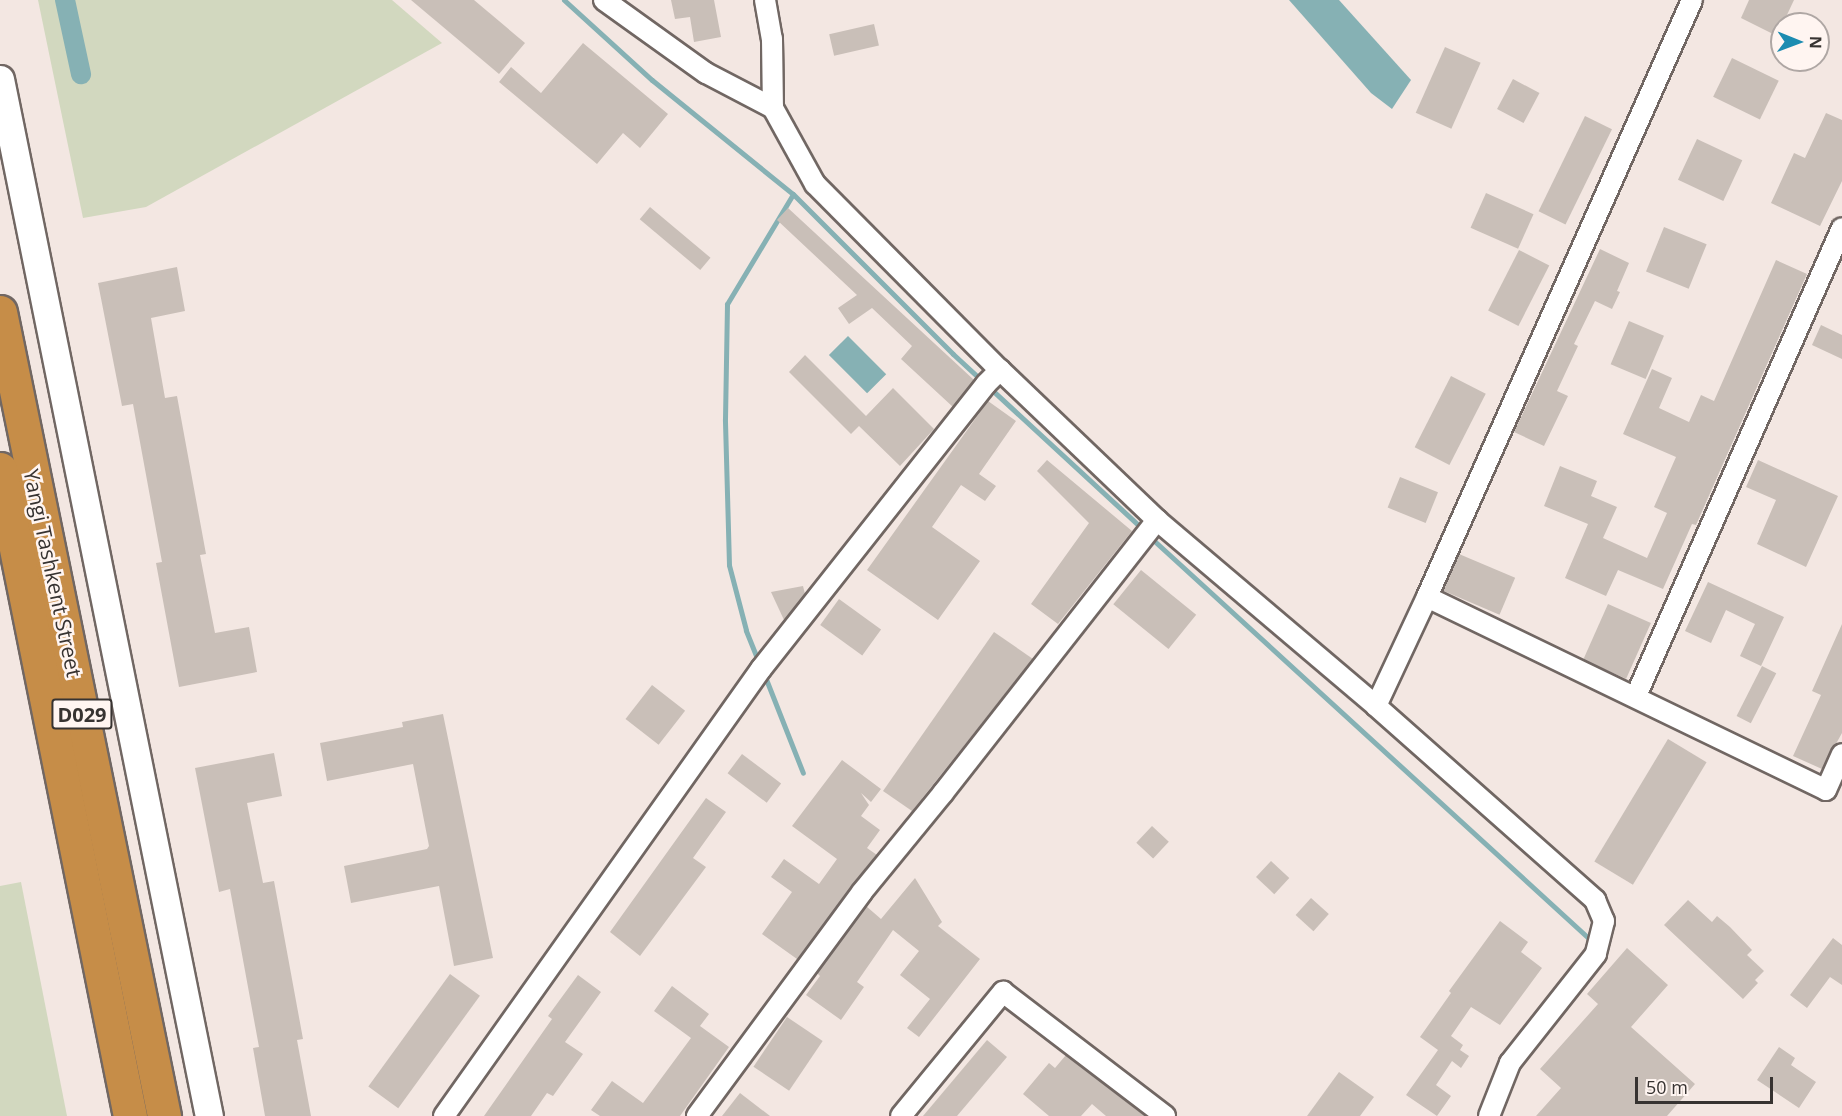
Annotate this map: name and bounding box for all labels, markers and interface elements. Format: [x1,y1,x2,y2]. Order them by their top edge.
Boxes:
north arrow [1770,12,1830,72]
text: N [1805,36,1827,49]
street label: Yangi Tashkent Street [19,467,87,679]
road number: D029 [50,697,113,731]
scale bar [1638,1065,1776,1103]
text: 50 m [1646,1075,1688,1099]

